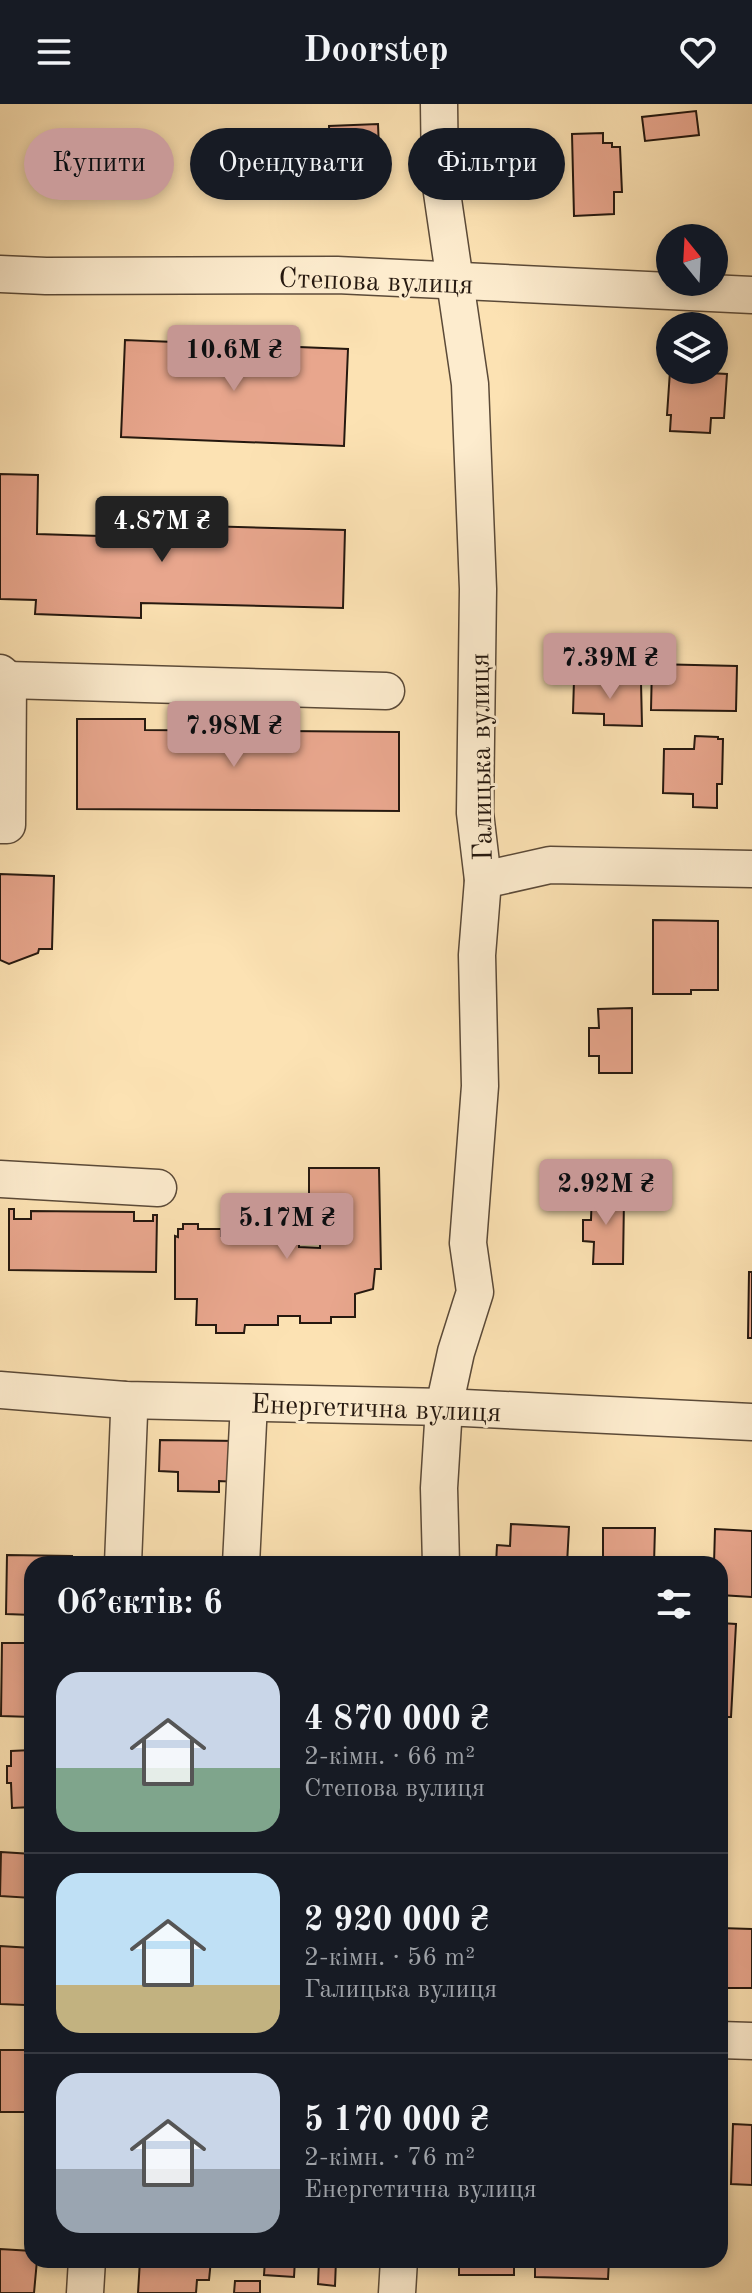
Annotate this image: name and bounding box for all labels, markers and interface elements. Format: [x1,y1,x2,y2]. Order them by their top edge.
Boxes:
icon: menu [32,30,76,74]
icon: heart [676,30,720,74]
text: Doorstep [303,34,449,70]
chip: Купити [24,128,174,200]
chip: Орендувати [190,128,392,200]
chip: Фільтри [408,128,565,200]
north arrow [656,224,728,296]
map controls [656,224,728,384]
street label: Степова вулиця [278,266,474,300]
button: layers [656,312,728,384]
pin: 10.6M ₴ [160,325,308,393]
text: 10.6M ₴ [185,338,283,364]
pin: 4.87M ₴ [88,496,236,564]
text: 4.87M ₴ [113,509,211,535]
pin: 7.39M ₴ [536,633,684,701]
text: 7.39M ₴ [561,646,659,672]
street label: Галицька вулиця [467,653,499,861]
pin: 7.98M ₴ [160,701,308,769]
text: 7.98M ₴ [185,714,283,740]
pin: 2.92M ₴ [532,1159,680,1227]
text: 2.92M ₴ [557,1172,655,1198]
pin: 5.17M ₴ [213,1193,361,1261]
text: 5.17M ₴ [238,1206,336,1232]
street label: Енергетична вулиця [250,1392,502,1428]
icon: filters [652,1582,696,1626]
text: Об’єктів: 6 [56,1587,223,1621]
text: 4 870 000 ₴ [304,1703,489,1737]
icon: home [120,1704,216,1800]
text: 2-кімн. · 66 m² [304,1744,475,1770]
text: Степова вулиця [304,1776,485,1802]
text: 2 920 000 ₴ [304,1904,489,1938]
icon: home [120,1905,216,2001]
text: 2-кімн. · 56 m² [304,1945,475,1971]
text: Галицька вулиця [304,1977,497,2003]
text: 5 170 000 ₴ [304,2104,489,2138]
icon: home [120,2105,216,2201]
text: 2-кімн. · 76 m² [304,2145,475,2171]
text: Енергетична вулиця [304,2177,537,2203]

